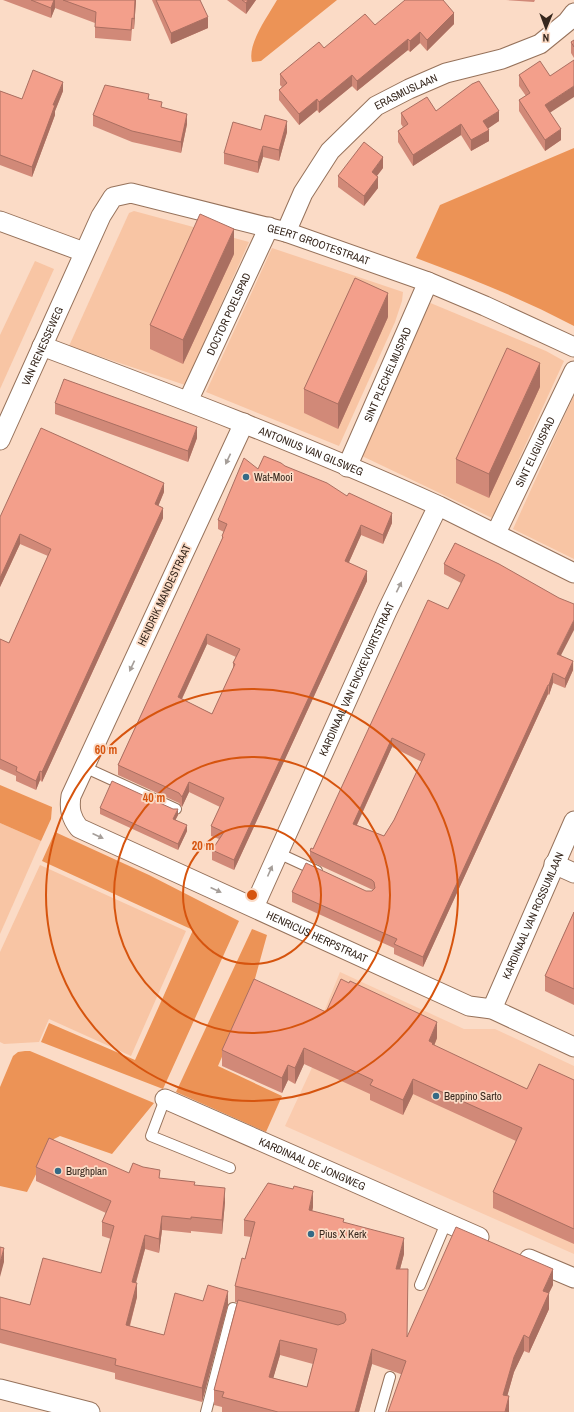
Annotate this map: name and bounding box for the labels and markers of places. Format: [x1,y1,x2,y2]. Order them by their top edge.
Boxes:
place label: Wat-Mooi [254,470,293,484]
marker: Wat-Mooi [241,472,251,482]
centre of rings [245,888,259,902]
place label: Beppino Sarto [444,1089,502,1103]
marker: Beppino Sarto [431,1091,441,1101]
place label: Burghplan [66,1164,107,1178]
marker: Burghplan [53,1166,63,1176]
place label: Pius X Kerk [319,1227,367,1241]
marker: Pius X Kerk [306,1229,316,1239]

